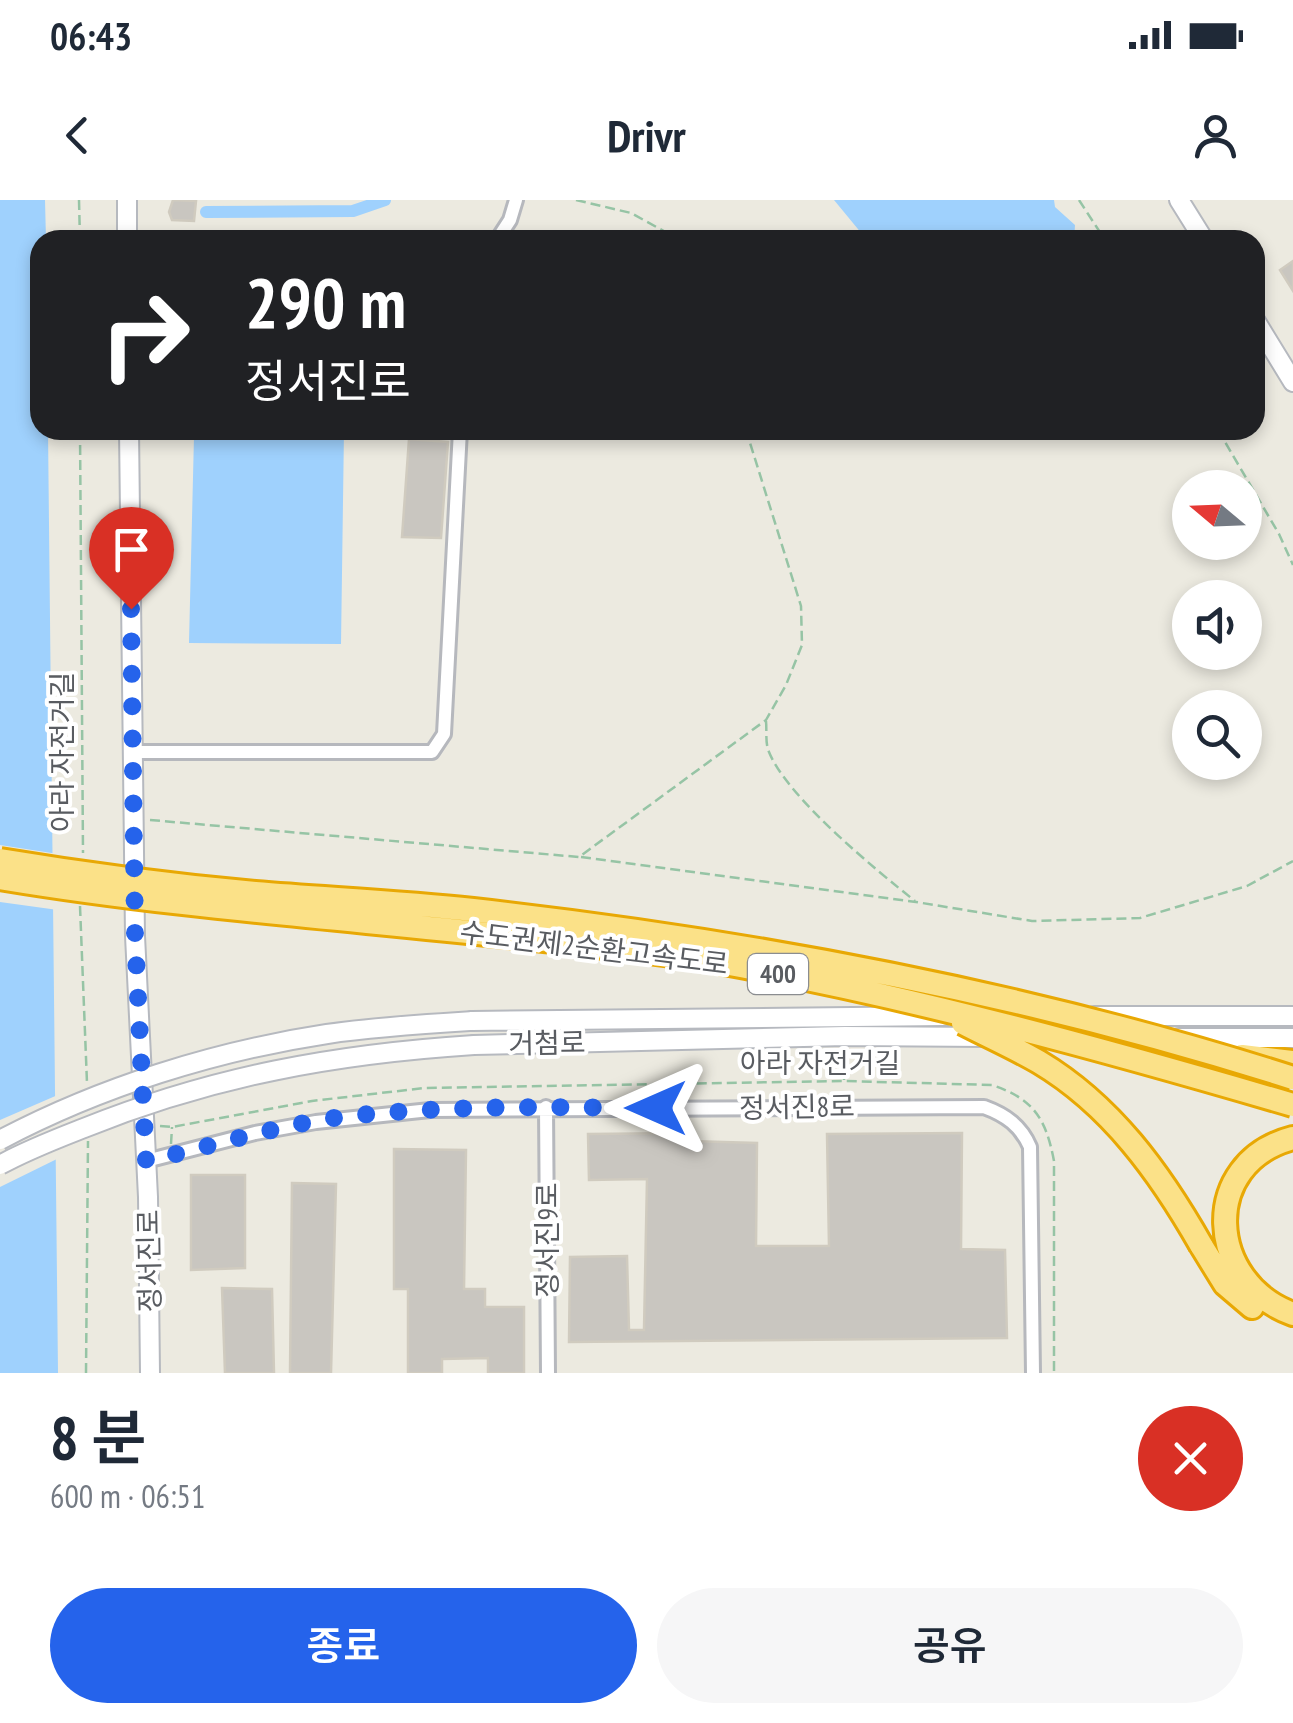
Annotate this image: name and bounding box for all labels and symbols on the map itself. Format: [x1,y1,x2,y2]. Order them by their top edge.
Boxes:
north arrow [1172,470,1262,560]
pin [89,507,174,610]
street label: 아라 자전거길 [43,672,80,832]
street label: 수도권제2순환고속도로 [458,913,730,982]
road number: 400 [748,954,808,994]
street label: 거첨로 [508,1023,586,1062]
street label: 아라 자전거길 [740,1044,900,1081]
position arrow [604,1056,708,1160]
street label: 정서진8로 [739,1087,855,1126]
street label: 정서진9로 [528,1182,565,1298]
street label: 정서진로 [129,1209,168,1313]

